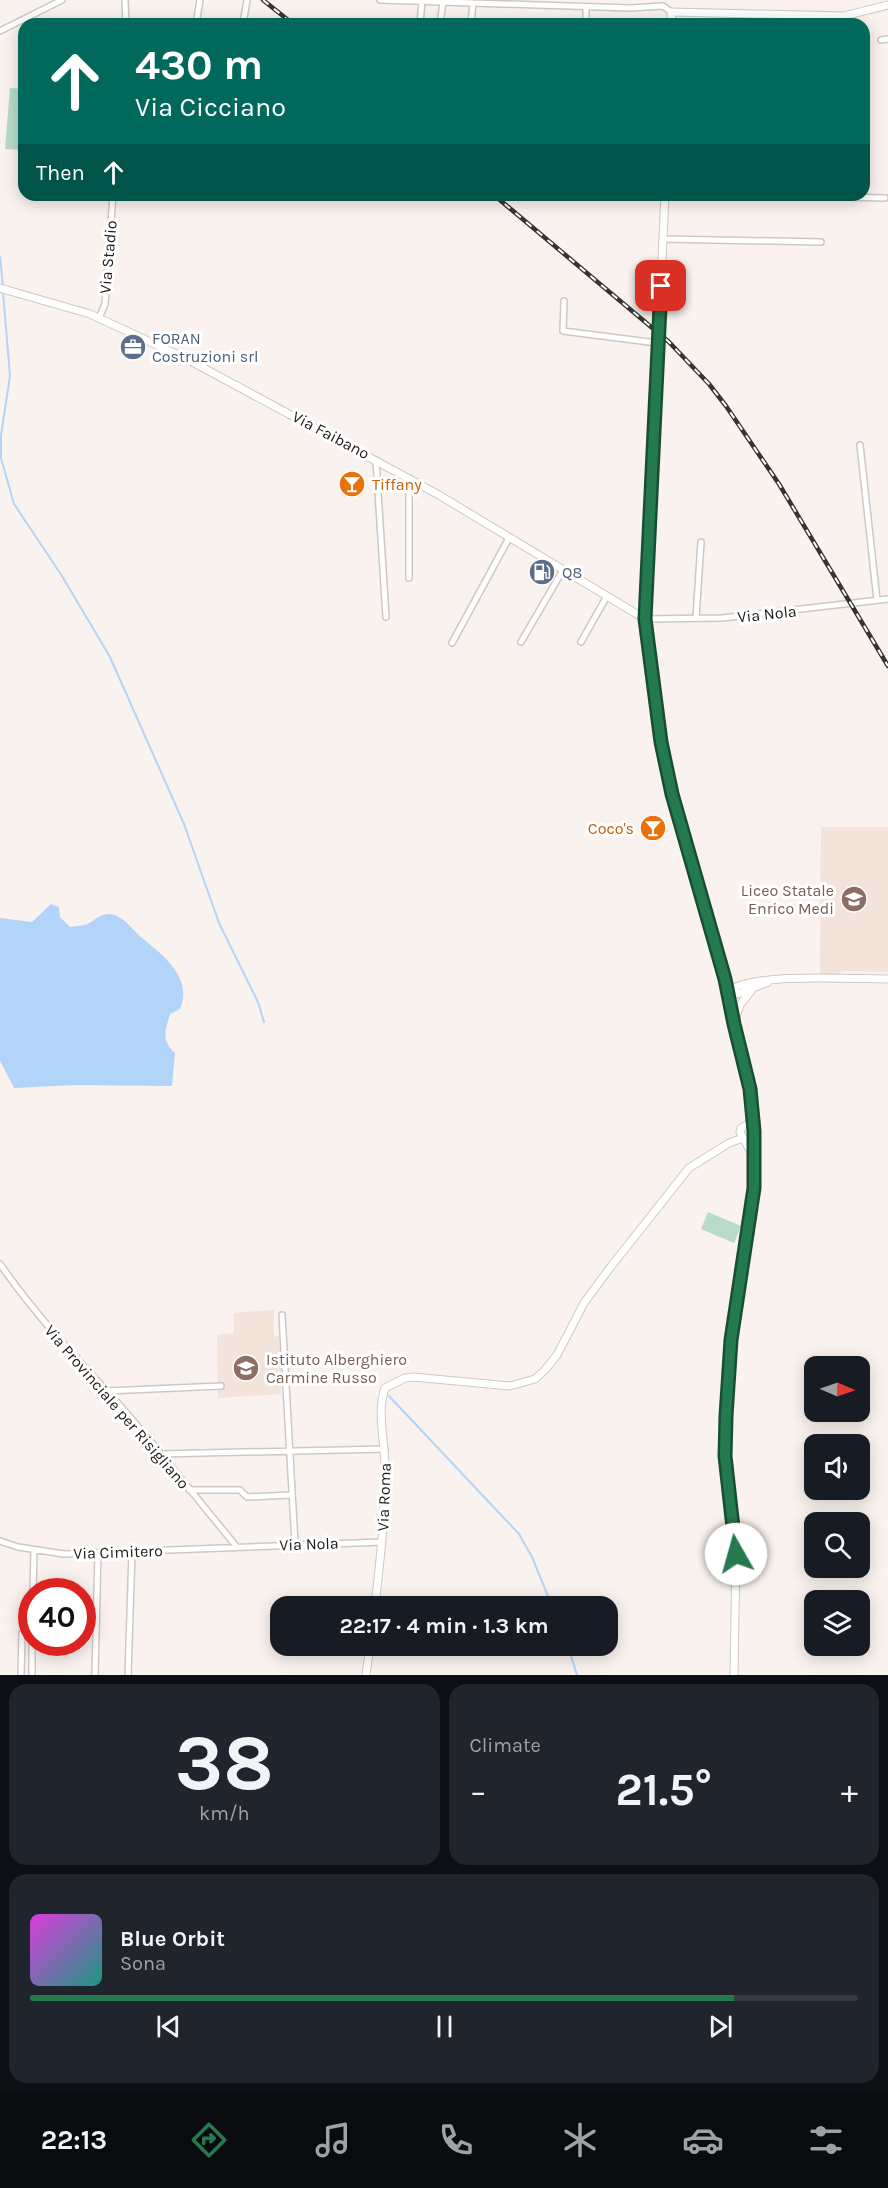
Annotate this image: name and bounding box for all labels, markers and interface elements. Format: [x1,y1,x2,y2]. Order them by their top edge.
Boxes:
text: 430 m [135,40,263,90]
icon: ahead [36,42,114,120]
text: Via Cicciano [135,91,286,123]
icon: ahead [97,156,130,189]
text: Then [36,160,85,186]
street label: Via Stadio [95,219,121,295]
pin [635,260,686,311]
icon: arrive [644,269,677,302]
place label: FORAN Costruzioni srl [152,329,258,366]
office icon: FORAN Costruzioni srl [118,332,148,362]
street label: Via Faibano [289,407,373,463]
bar icon: Tiffany [337,469,367,499]
place label: Tiffany [372,475,422,494]
fuel station icon: Q8 [527,557,557,587]
place label: Q8 [562,563,582,582]
street label: Via Nola [736,601,798,627]
bar icon: Coco's [638,813,668,843]
place label: Coco's [588,819,634,838]
place label: Liceo Statale Enrico Medi [741,881,834,918]
school or university icon: Liceo Statale Enrico Medi [839,884,869,914]
street label: Via Provinciale per Risigliano [41,1321,193,1493]
place label: Istituto Alberghiero Carmine Russo [266,1350,407,1387]
school or university icon: Istituto Alberghiero Carmine Russo [231,1353,261,1383]
north arrow [804,1356,870,1422]
map controls [804,1356,870,1656]
button: sound [804,1434,870,1500]
street label: Via Roma [373,1462,395,1532]
button: search [804,1512,870,1578]
position arrow [704,1522,768,1586]
street label: Via Nola [279,1533,339,1555]
street label: Via Cimitero [73,1541,163,1563]
speed limit sign: 40 [18,1578,96,1656]
button: layers [804,1590,870,1656]
text: 22:17 · 4 min · 1.3 km [339,1613,549,1639]
text: 38 [175,1717,274,1809]
text: Climate [470,1734,541,1757]
text: 21.5° [615,1764,712,1816]
text: − [470,1772,487,1810]
text: + [841,1772,858,1810]
text: km/h [199,1802,250,1825]
text: Blue Orbit [120,1926,225,1952]
text: Sona [120,1952,166,1975]
icon: previous [152,2010,185,2043]
icon: pause [428,2010,461,2043]
icon: next [704,2010,737,2043]
icon: directions [188,2119,230,2161]
icon: music [312,2119,354,2161]
icon: phone [435,2119,477,2161]
icon: climate [559,2119,601,2161]
icon: car [682,2119,724,2161]
icon: filters [805,2119,847,2161]
text: 22:13 [41,2124,107,2156]

